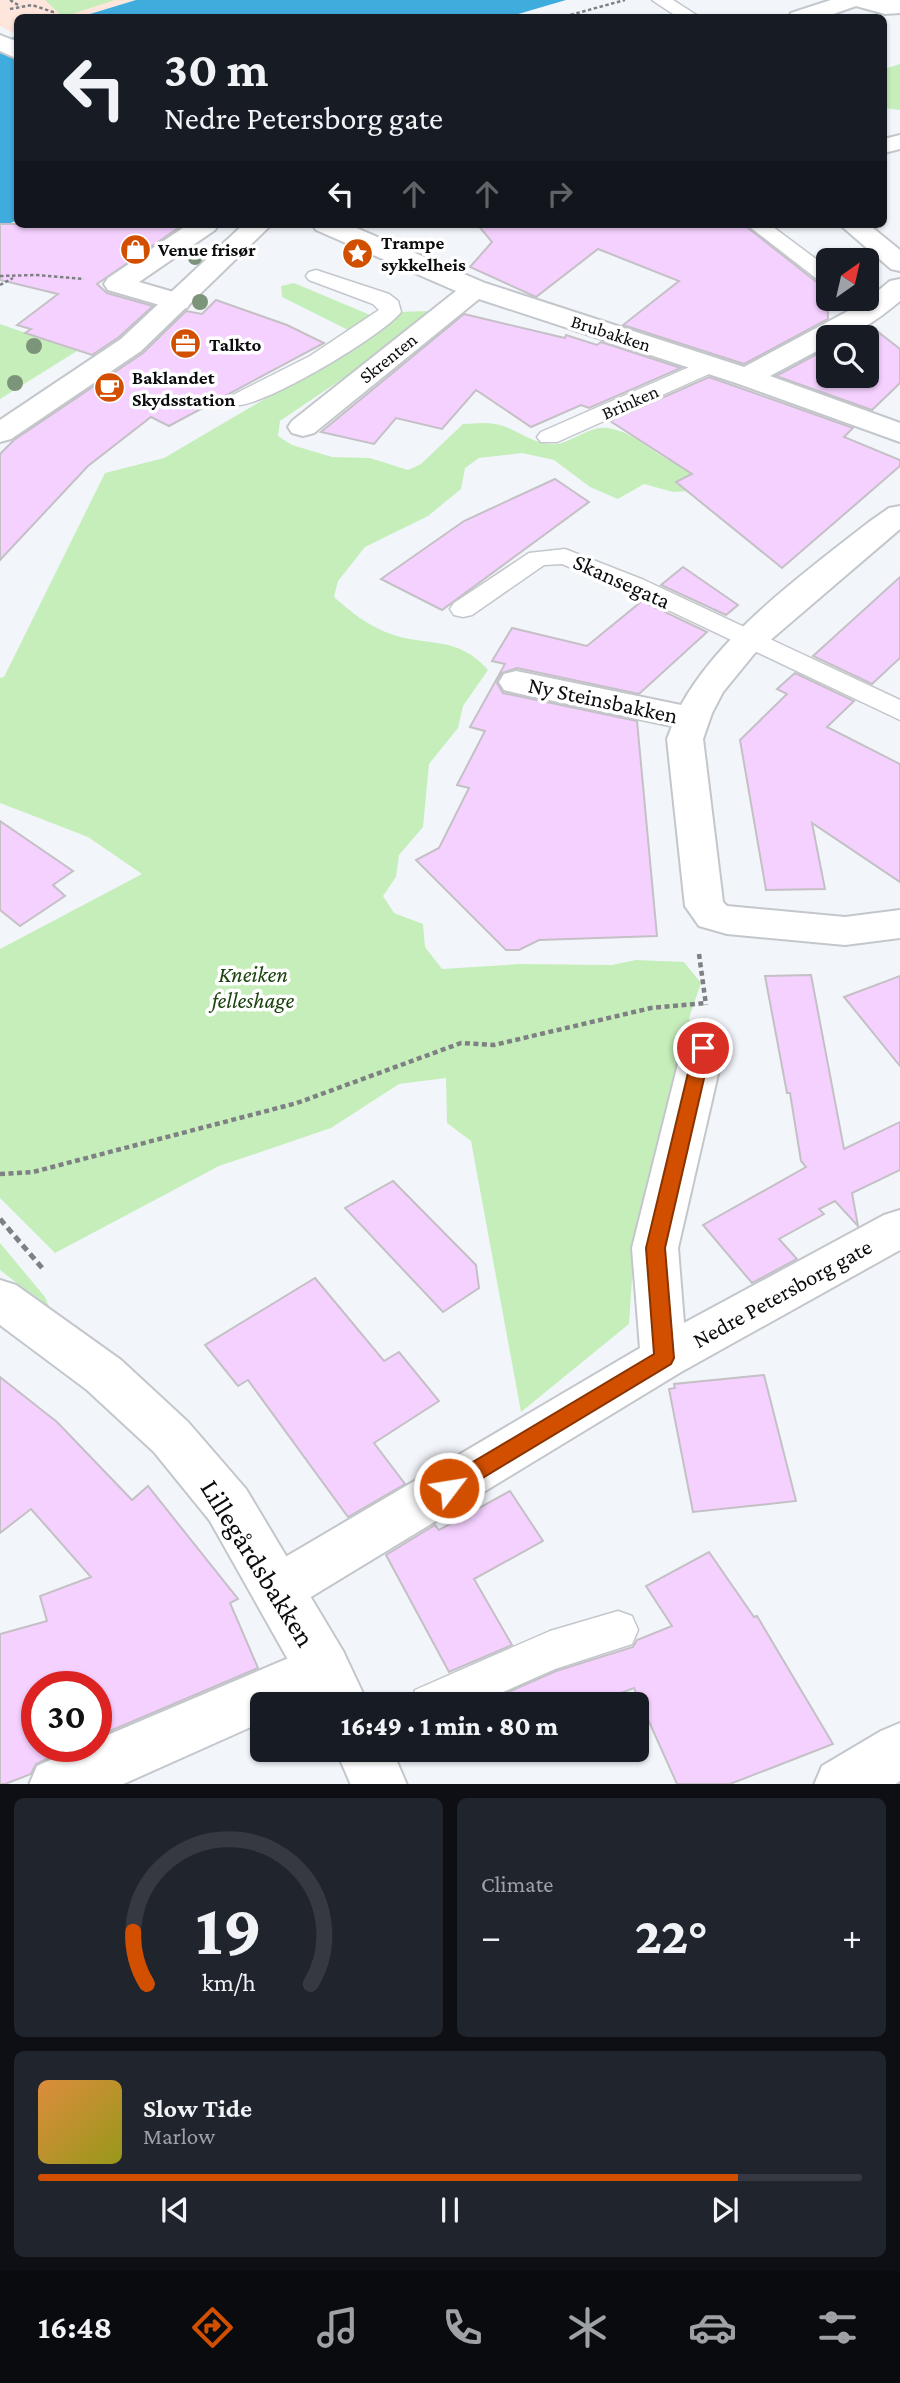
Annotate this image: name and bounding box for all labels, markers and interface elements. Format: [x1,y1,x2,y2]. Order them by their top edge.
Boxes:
icon: left [49,42,140,133]
text: 30 m [164,42,269,97]
text: Nedre Petersborg gate [164,100,443,136]
icon: left [322,175,360,213]
icon: ahead [395,175,433,213]
icon: ahead [468,175,506,213]
icon: right [541,175,579,213]
shop icon: Venue frisør [118,232,152,266]
place label: Trampe sykkelheis [381,232,466,275]
place icon: Trampe sykkelheis [341,236,375,270]
place label: Venue frisør [157,239,256,260]
north arrow [816,248,878,312]
map controls [816,248,879,388]
street label: Brubakken [569,310,653,356]
button: search [816,325,879,388]
office icon: Talkto [169,327,203,361]
street label: Skrenten [355,329,421,387]
place label: Talkto [209,334,261,355]
place label: Baklandet Skydsstation [132,367,235,410]
cafe icon: Baklandet Skydsstation [92,371,126,405]
street label: Brinken [598,380,662,424]
street label: Skansegata [569,548,675,614]
street label: Ny Steinsbakken [526,671,680,729]
park label: Kneiken felleshage [208,961,294,1013]
pin [673,1018,733,1078]
icon: arrive [684,1029,722,1067]
street label: Nedre Petersborg gate [688,1233,876,1353]
position arrow [412,1451,486,1525]
street label: Lillegårdsbakken [194,1474,322,1652]
speed limit sign: 30 [21,1671,112,1762]
text: 16:49 · 1 min · 80 m [341,1712,558,1741]
text: Climate [481,1871,553,1897]
text: 19 [195,1889,262,1970]
text: 22° [635,1906,708,1964]
text: − [481,1915,501,1957]
text: + [842,1915,862,1957]
text: km/h [202,1968,255,1995]
text: Slow Tide [143,2094,252,2123]
text: Marlow [143,2123,215,2149]
icon: previous [156,2191,194,2229]
icon: pause [431,2191,469,2229]
icon: next [706,2191,744,2229]
icon: directions [188,2303,237,2352]
icon: music [313,2303,362,2352]
icon: phone [438,2303,487,2352]
icon: climate [563,2303,612,2352]
icon: car [688,2303,737,2352]
icon: filters [813,2303,862,2352]
text: 16:48 [38,2309,112,2345]

